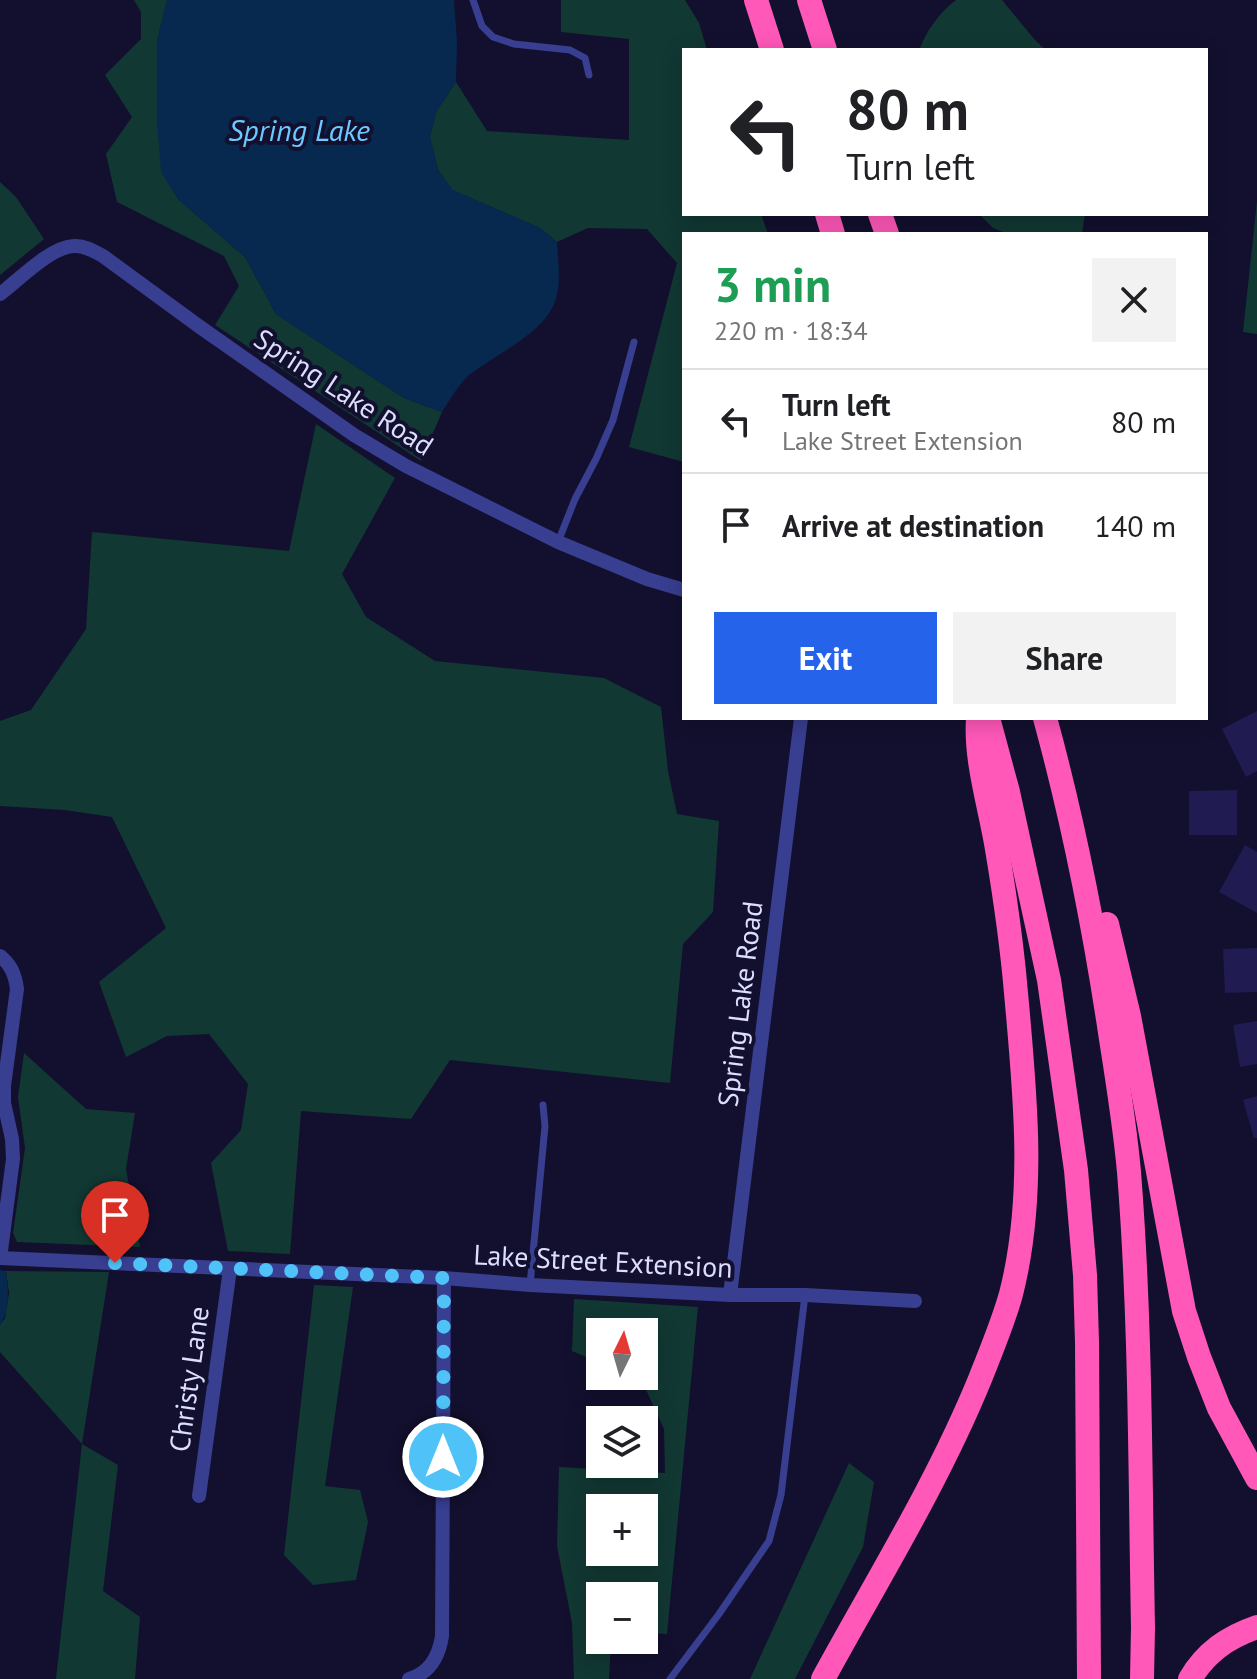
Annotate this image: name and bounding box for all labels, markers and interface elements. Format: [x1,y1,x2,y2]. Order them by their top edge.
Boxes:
text: 80 m [846,73,969,145]
icon: left [714,80,818,184]
water label: Spring Lake [228,110,370,149]
text: Turn left [846,143,975,190]
text: 3 min [714,253,831,315]
button: close [1092,258,1176,342]
text: 220 m · 18:34 [714,314,868,347]
street label: Spring Lake Road [248,320,441,463]
text: Turn left [782,385,890,424]
icon: left [714,399,758,443]
text: 80 m [1111,402,1176,441]
text: Lake Street Extension [782,424,1023,457]
icon: arrive [714,503,758,547]
text: Arrive at destination [782,506,1044,545]
text: 140 m [1095,506,1176,545]
button: Exit [714,612,937,704]
button: Share [953,612,1176,704]
street label: Spring Lake Road [709,899,770,1109]
pin [81,1181,149,1263]
icon: arrive [93,1193,137,1237]
street label: Lake Street Extension [473,1235,733,1286]
street label: Christy Lane [160,1304,217,1454]
north arrow [586,1318,658,1390]
map controls [586,1318,658,1654]
button: layers [586,1406,658,1478]
position arrow [401,1415,485,1499]
button: + [586,1494,658,1566]
button: − [586,1582,658,1654]

